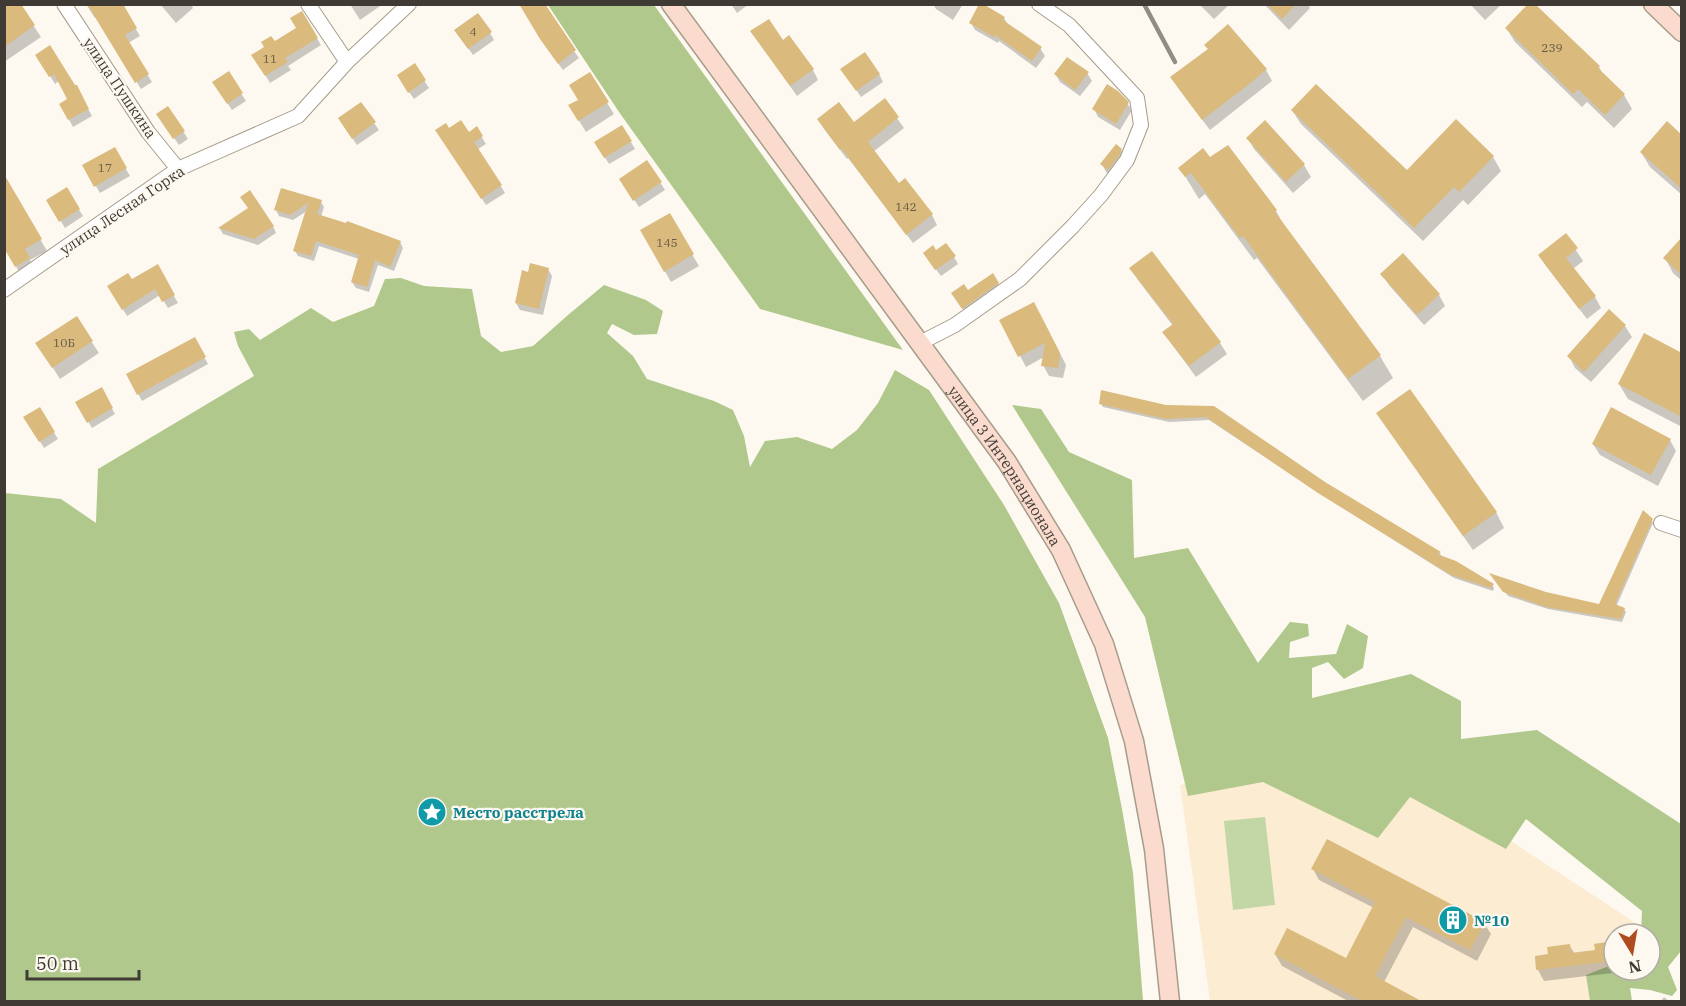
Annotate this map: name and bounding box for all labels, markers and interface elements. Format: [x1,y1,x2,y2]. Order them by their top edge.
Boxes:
house number: 4 [469,24,477,39]
street label: улица Пушкина [79,34,161,142]
house number: 239 [1541,40,1563,55]
house number: 11 [263,51,277,66]
house number: 17 [98,160,112,175]
street label: улица Лесная Горка [56,161,188,259]
house number: 142 [895,199,917,214]
house number: 145 [656,235,678,250]
house number: 10Б [53,335,75,350]
street label: улица 3 Интернационала [945,382,1066,549]
place icon: Место расстрела [416,796,448,828]
place label: Место расстрела [453,803,584,822]
building icon: №10 [1437,904,1469,936]
place label: №10 [1474,911,1509,930]
north arrow [1602,922,1662,982]
scale bar [27,943,140,981]
text: 50 m [36,952,79,975]
text: N [1627,956,1643,978]

